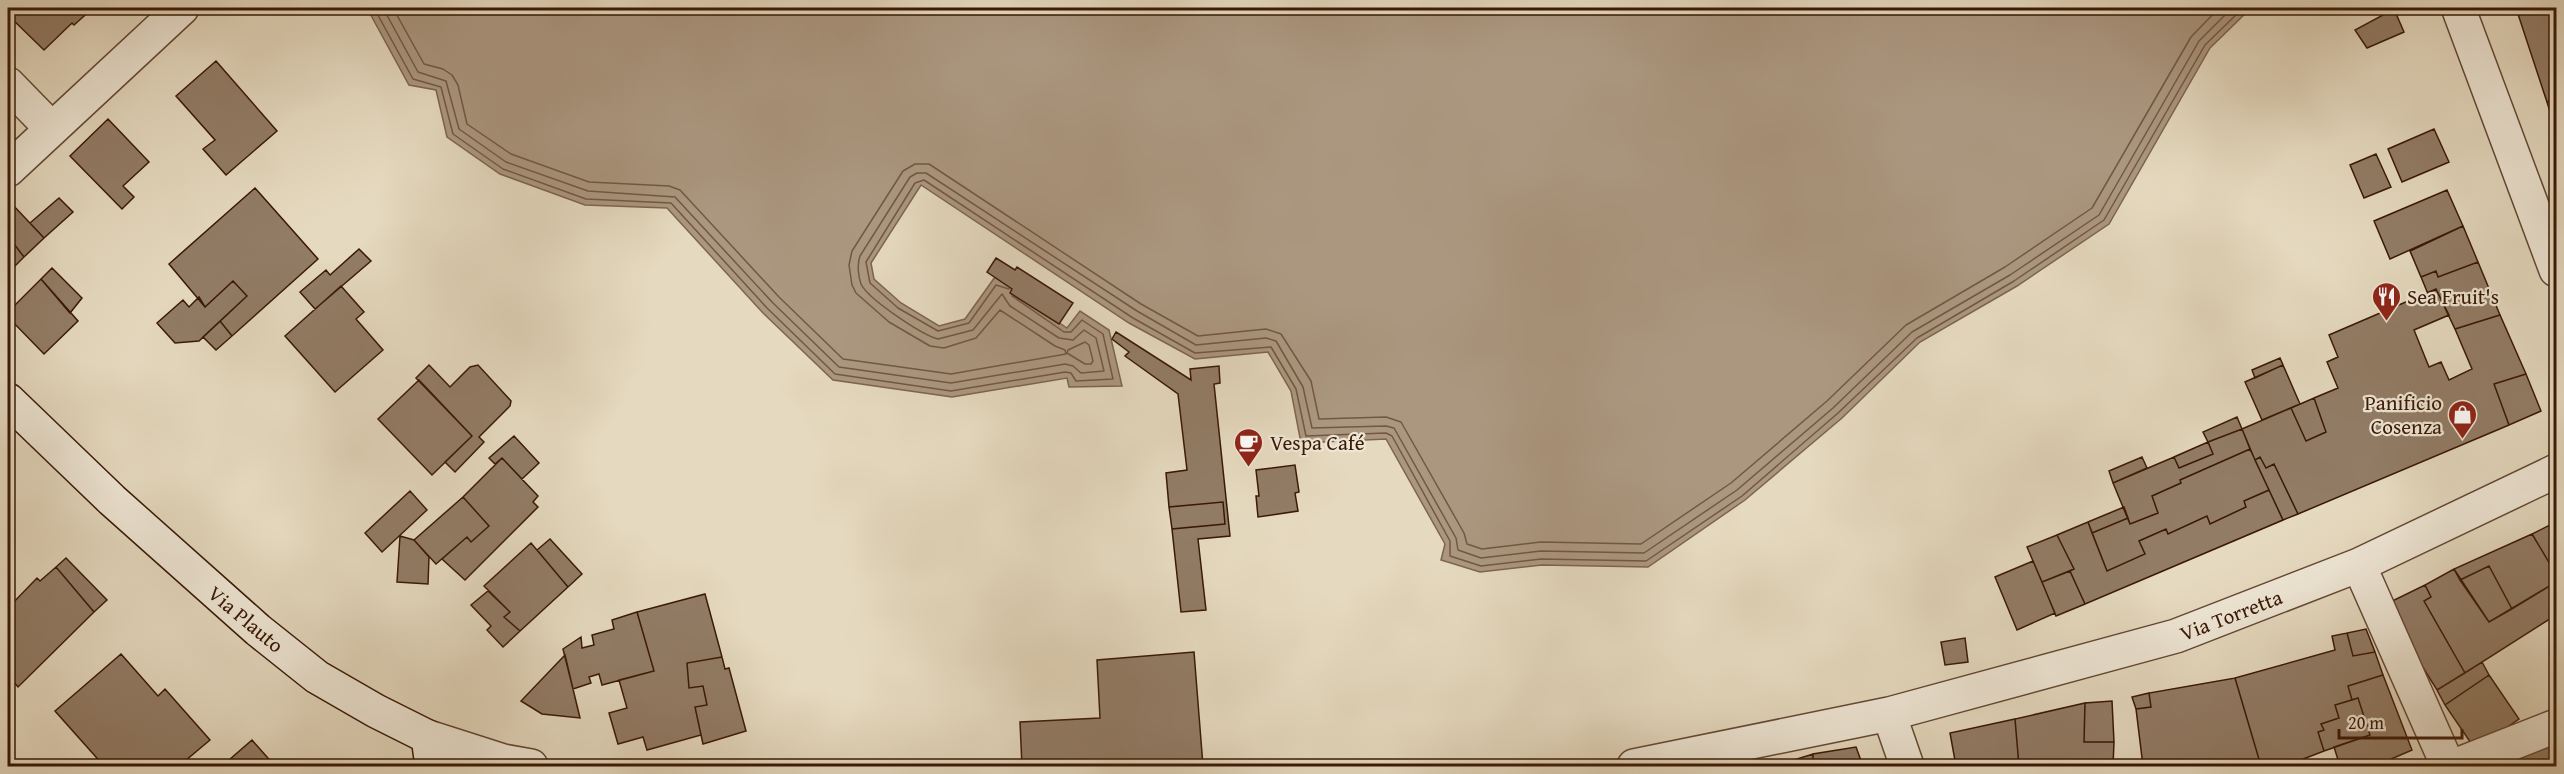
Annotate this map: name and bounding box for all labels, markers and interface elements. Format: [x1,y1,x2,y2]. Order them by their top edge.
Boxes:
restaurant icon: Sea Fruit's [2370,280,2402,322]
place label: Sea Fruit's [2407,281,2499,312]
place label: Panificio Cosenza [2365,387,2442,442]
shop icon: Panificio Cosenza [2447,398,2479,440]
cafe icon: Vespa Café [1233,426,1265,468]
place label: Vespa Café [1270,427,1365,458]
street label: Via Plauto [201,578,291,660]
street label: Via Torretta [2175,581,2287,649]
scale bar [2339,702,2462,740]
text: 20 m [2348,709,2384,736]

